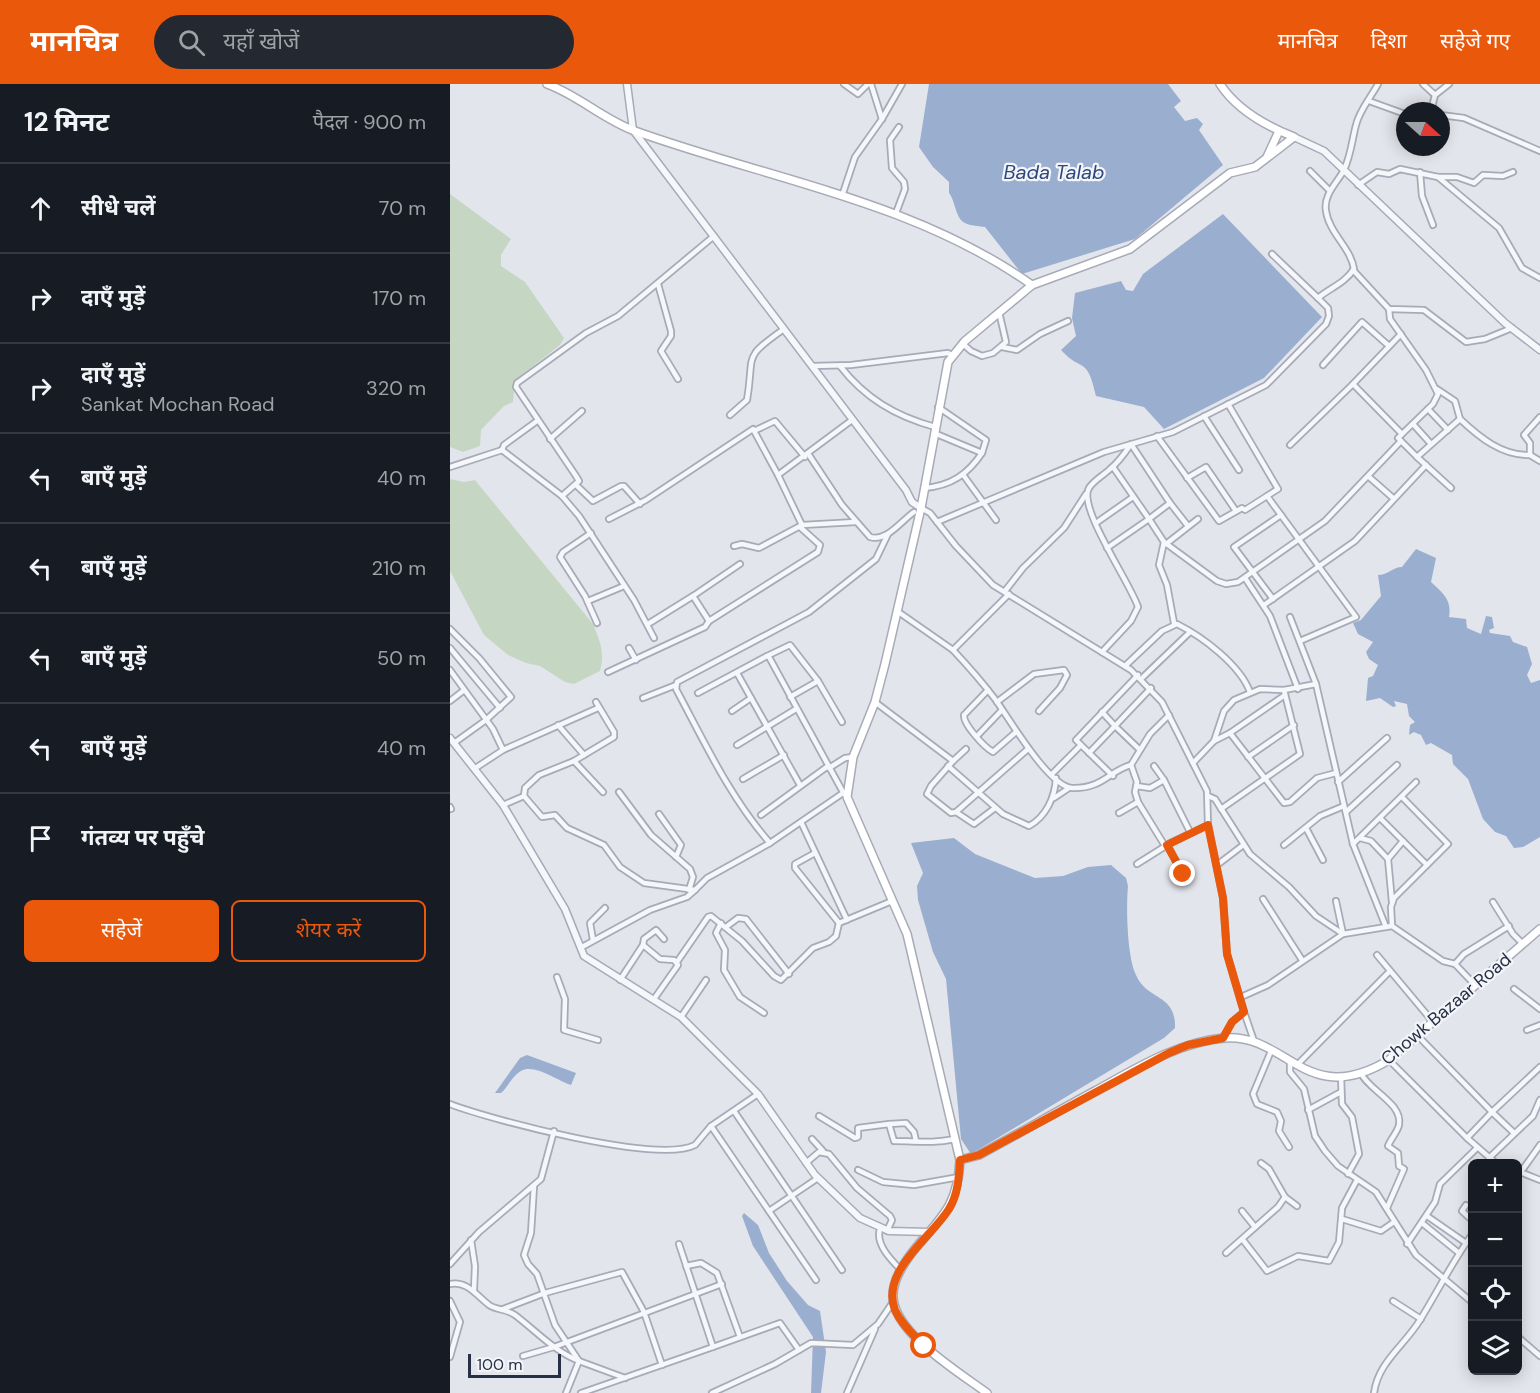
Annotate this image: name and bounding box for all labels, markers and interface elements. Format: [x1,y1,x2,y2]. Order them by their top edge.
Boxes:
search box [154,15,574,69]
text: मानचित्र [30,23,118,60]
icon: search [175,26,208,59]
text: यहाँ खोजें [223,27,299,56]
text: मानचित्र [1278,27,1338,55]
text: दिशा [1371,27,1407,55]
text: सहेजे गए [1440,27,1510,55]
north arrow [1396,102,1450,156]
text: 12 मिनट [24,105,109,139]
text: पैदल · 900 m [313,109,426,135]
water label: Bada Talab [1003,159,1105,185]
icon: ahead [24,192,57,225]
text: सीधे चलें [81,193,156,222]
text: 70 m [379,195,426,221]
icon: right [24,282,57,315]
text: दाएँ मुड़ें [81,283,145,312]
text: 170 m [373,285,426,311]
text: दाएँ मुड़ें [81,360,145,389]
icon: right [24,372,57,405]
text: 320 m [366,375,426,401]
text: Sankat Mochan Road [81,391,275,417]
icon: left [24,462,57,495]
text: बाएँ मुड़ें [81,463,147,492]
text: 40 m [377,465,426,491]
icon: left [24,552,57,585]
text: बाएँ मुड़ें [81,553,147,582]
text: 210 m [371,555,426,581]
icon: left [24,642,57,675]
text: बाएँ मुड़ें [81,643,147,672]
text: 50 m [377,645,426,671]
icon: left [24,732,57,765]
text: बाएँ मुड़ें [81,733,147,762]
text: 40 m [377,735,426,761]
icon: arrive [24,822,57,855]
text: गंतव्य पर पहुँचे [81,823,204,852]
route end [1169,860,1195,886]
button: सहेजें [24,900,219,962]
button: शेयर करें [231,900,426,962]
street label: Chowk Bazaar Road [1376,947,1516,1071]
map controls [1468,1159,1522,1375]
button: + [1468,1159,1522,1213]
button: − [1468,1213,1522,1267]
button: locate [1468,1267,1522,1321]
button: layers [1468,1321,1522,1375]
route start [910,1332,936,1358]
scale bar [468,1351,561,1378]
text: 100 m [477,1354,522,1375]

